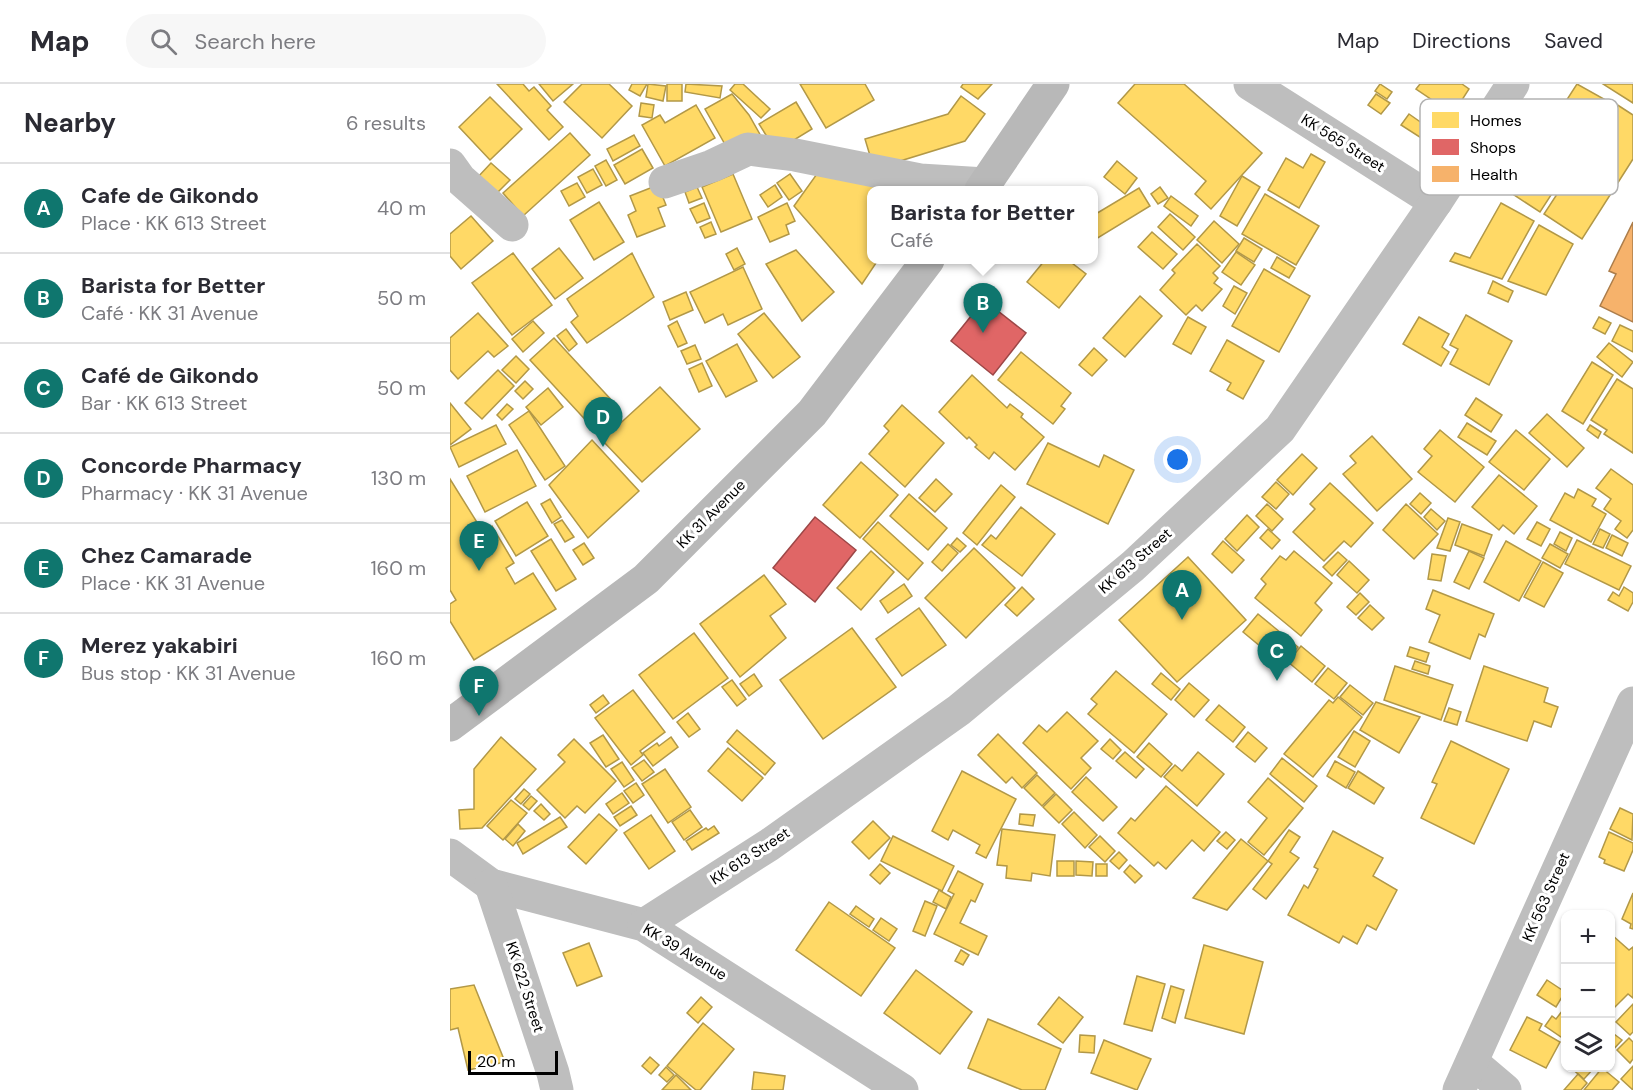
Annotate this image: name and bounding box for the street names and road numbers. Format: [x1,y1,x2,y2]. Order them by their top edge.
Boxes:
street label: KK 565 Street [1297,109,1389,177]
street label: KK 31 Avenue [672,475,750,553]
street label: KK 613 Street [1094,524,1176,598]
street label: KK 613 Street [706,823,794,889]
street label: KK 563 Street [1517,849,1575,945]
street label: KK 39 Avenue [639,919,731,985]
street label: KK 622 Street [501,939,549,1035]

